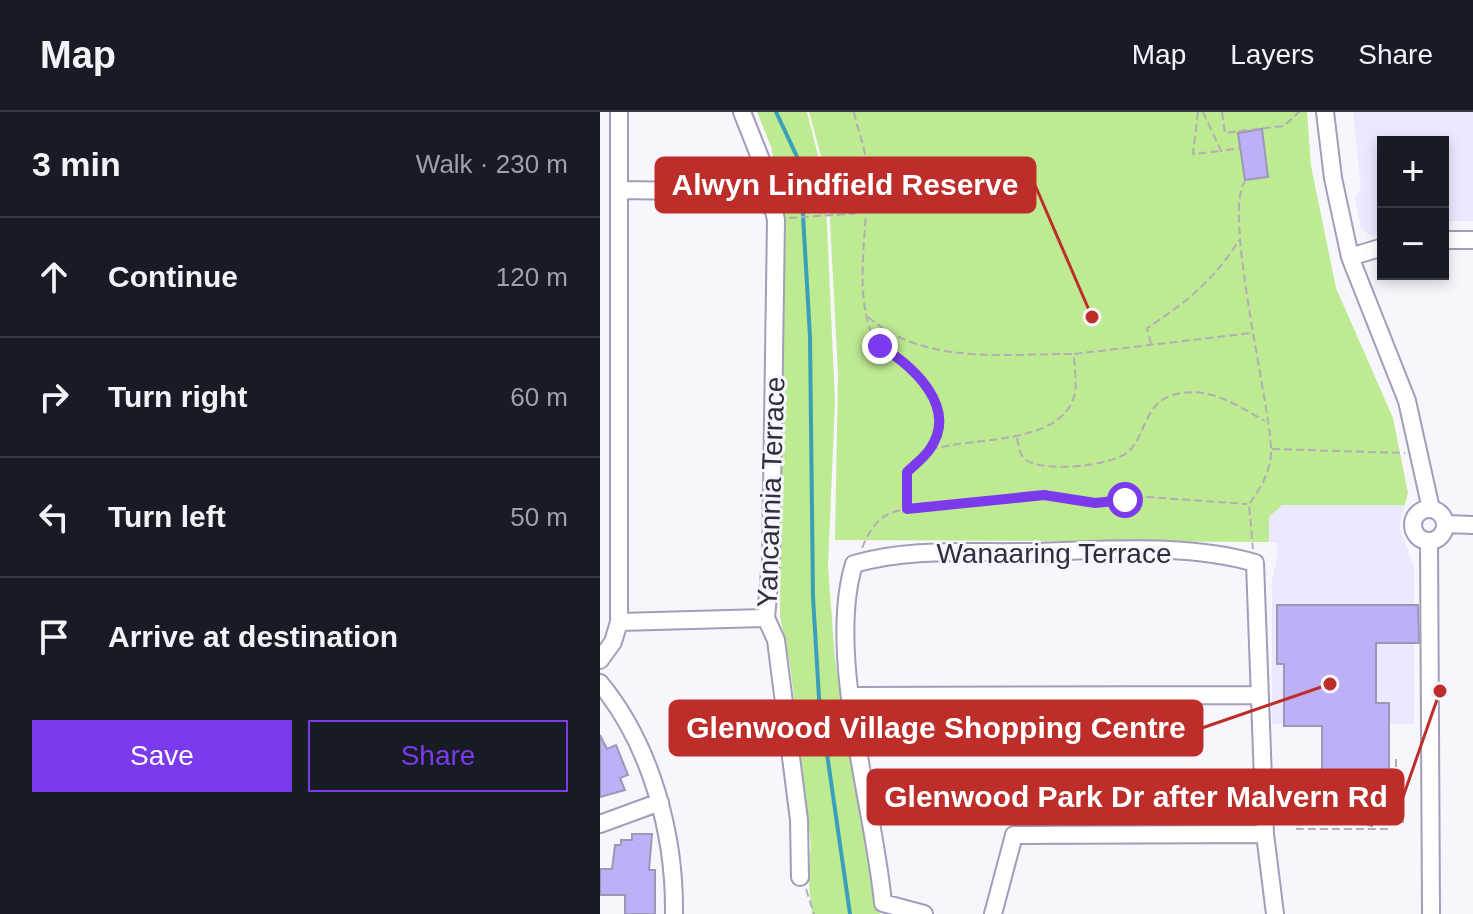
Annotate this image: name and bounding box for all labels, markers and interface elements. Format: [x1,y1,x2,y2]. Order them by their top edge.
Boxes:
text: Map [40,34,116,76]
text: Map [1132,39,1186,70]
text: Layers [1230,39,1314,70]
text: Share [1358,39,1433,70]
map controls [1377,136,1449,280]
button: + [1377,136,1449,208]
text: 3 min [32,145,121,183]
text: Walk · 230 m [416,149,568,179]
callout: Alwyn Lindfield Reserve [656,158,1035,212]
text: Alwyn Lindfield Reserve [672,168,1018,201]
button: − [1377,208,1449,280]
icon: ahead [32,255,76,299]
text: Continue [108,260,238,293]
text: 120 m [496,262,568,292]
route end [862,328,898,364]
icon: right [32,375,76,419]
street label: Yancannia Terrace [751,376,791,608]
text: Turn right [108,380,247,413]
text: 60 m [510,382,568,412]
route start [1107,482,1143,518]
icon: left [32,495,76,539]
text: Turn left [108,500,226,533]
text: 50 m [510,502,568,532]
street label: Wanaaring Terrace [936,538,1172,569]
icon: arrive [32,615,76,659]
text: Arrive at destination [108,620,398,653]
callout: Glenwood Village Shopping Centre [670,701,1202,755]
text: Glenwood Village Shopping Centre [686,711,1186,744]
button: Save [32,720,292,792]
button: Share [308,720,568,792]
callout: Glenwood Park Dr after Malvern Rd [868,770,1403,824]
text: Glenwood Park Dr after Malvern Rd [884,780,1388,813]

